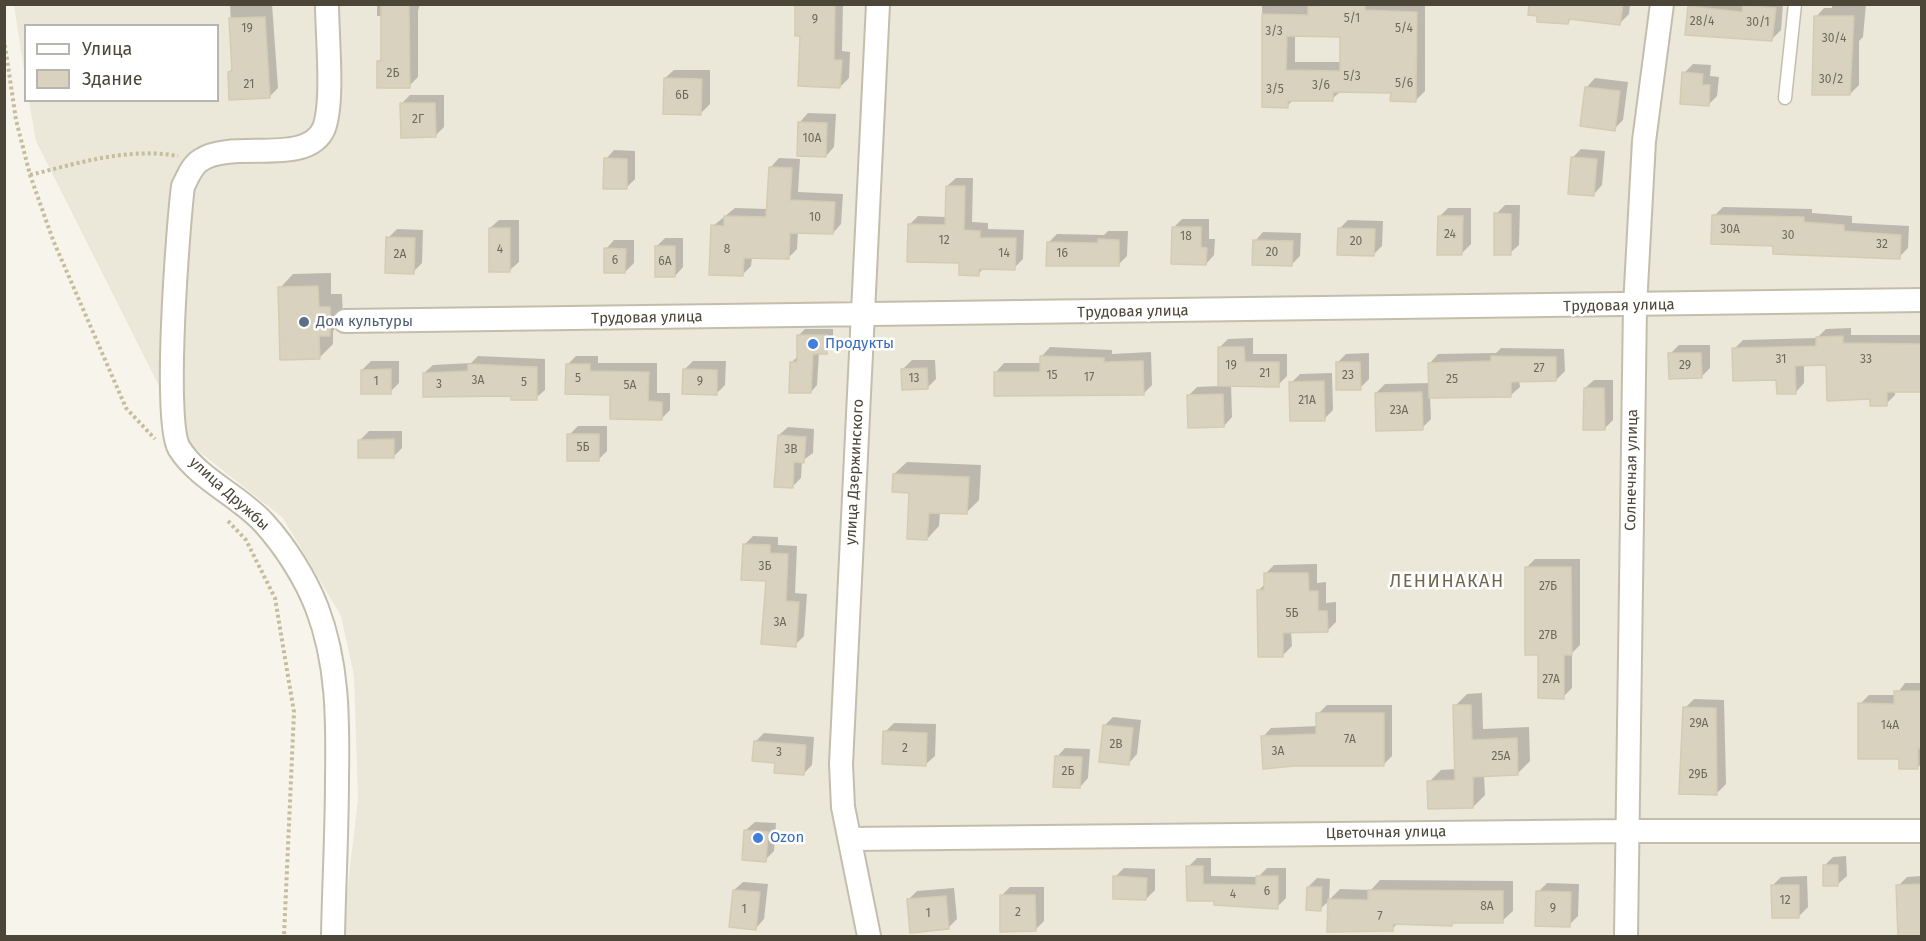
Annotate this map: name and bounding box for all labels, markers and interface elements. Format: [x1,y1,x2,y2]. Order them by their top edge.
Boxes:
house number: 5/1 [1344,12,1360,26]
house number: 9 [812,13,818,27]
house number: 28/4 [1690,15,1714,29]
house number: 30/1 [1746,16,1770,30]
house number: 19 [241,22,253,36]
house number: 5/4 [1395,22,1413,36]
legend [24,24,219,102]
house number: 3/3 [1265,25,1283,39]
house number: 30/4 [1822,32,1846,46]
text: Улица [82,38,132,60]
house number: 2Б [387,67,399,81]
text: Здание [82,68,143,90]
house number: 5/3 [1343,70,1361,84]
house number: 30/2 [1819,73,1843,87]
house number: 5/6 [1395,77,1413,91]
house number: 21 [244,78,254,92]
house number: 3/6 [1312,79,1330,93]
house number: 3/5 [1266,83,1284,97]
house number: 6Б [675,89,689,103]
house number: 2Г [412,113,424,127]
house number: 10А [803,132,821,146]
house number: 10 [809,211,821,225]
house number: 30А [1720,223,1740,237]
house number: 24 [1444,228,1456,242]
house number: 30 [1782,229,1794,243]
house number: 18 [1180,230,1192,244]
house number: 12 [938,234,950,248]
house number: 20 [1350,235,1362,249]
house number: 32 [1876,238,1888,252]
house number: 4 [497,243,503,257]
house number: 8 [724,243,730,257]
house number: 20 [1266,246,1278,260]
house number: 14 [998,247,1010,261]
house number: 16 [1056,247,1068,261]
house number: 2А [394,248,406,262]
house number: 6 [612,254,618,268]
house number: 6А [658,255,672,269]
street label: Трудовая улица [1563,296,1675,316]
street label: Трудовая улица [1077,302,1189,322]
street label: Трудовая улица [591,308,703,328]
place label: Дом культуры [316,313,413,331]
marker: Дом культуры [297,315,311,329]
place label: Продукты [825,335,894,353]
marker: Продукты [806,337,820,351]
house number: 31 [1776,353,1786,367]
house number: 33 [1860,353,1872,367]
house number: 19 [1225,359,1237,373]
house number: 29 [1679,359,1691,373]
house number: 27 [1533,362,1545,376]
house number: 21 [1260,367,1270,381]
house number: 15 [1046,369,1058,383]
house number: 23 [1342,369,1354,383]
house number: 17 [1084,371,1094,385]
house number: 5 [575,372,581,386]
house number: 13 [908,372,920,386]
house number: 25 [1446,373,1458,387]
house number: 3А [472,374,484,388]
house number: 1 [373,375,379,389]
house number: 9 [697,375,703,389]
house number: 5 [521,376,527,390]
house number: 3 [436,378,442,392]
house number: 5А [624,379,636,393]
house number: 21А [1298,394,1316,408]
street label: улица Дзержинского [842,398,868,546]
house number: 23А [1390,404,1408,418]
street label: Солнечная улица [1622,409,1642,531]
house number: 5Б [577,441,589,455]
house number: 3В [784,443,798,457]
street label: улица Дружбы [185,453,273,535]
house number: 3Б [759,560,771,574]
district label: ЛЕНИНАКАН [1389,571,1505,593]
house number: 27Б [1539,580,1557,594]
house number: 5Б [1286,607,1298,621]
house number: 3А [774,616,786,630]
house number: 27В [1539,629,1557,643]
house number: 27А [1542,673,1560,687]
house number: 29А [1690,717,1708,731]
house number: 14А [1881,719,1899,733]
house number: 7А [1344,733,1356,747]
house number: 2В [1109,738,1123,752]
house number: 2 [902,742,908,756]
house number: 3А [1272,745,1284,759]
house number: 3 [776,746,782,760]
house number: 25А [1492,750,1510,764]
house number: 2Б [1062,765,1074,779]
house number: 29Б [1688,768,1708,782]
street label: Цветочная улица [1326,823,1446,843]
place label: Ozon [770,829,804,847]
marker: Ozon [751,831,765,845]
house number: 6 [1264,885,1270,899]
house number: 4 [1230,888,1236,902]
house number: 12 [1779,894,1791,908]
house number: 8А [1480,900,1494,914]
house number: 9 [1550,902,1556,916]
house number: 1 [741,903,747,917]
house number: 2 [1015,906,1021,920]
house number: 1 [925,907,931,921]
house number: 7 [1377,910,1383,924]

